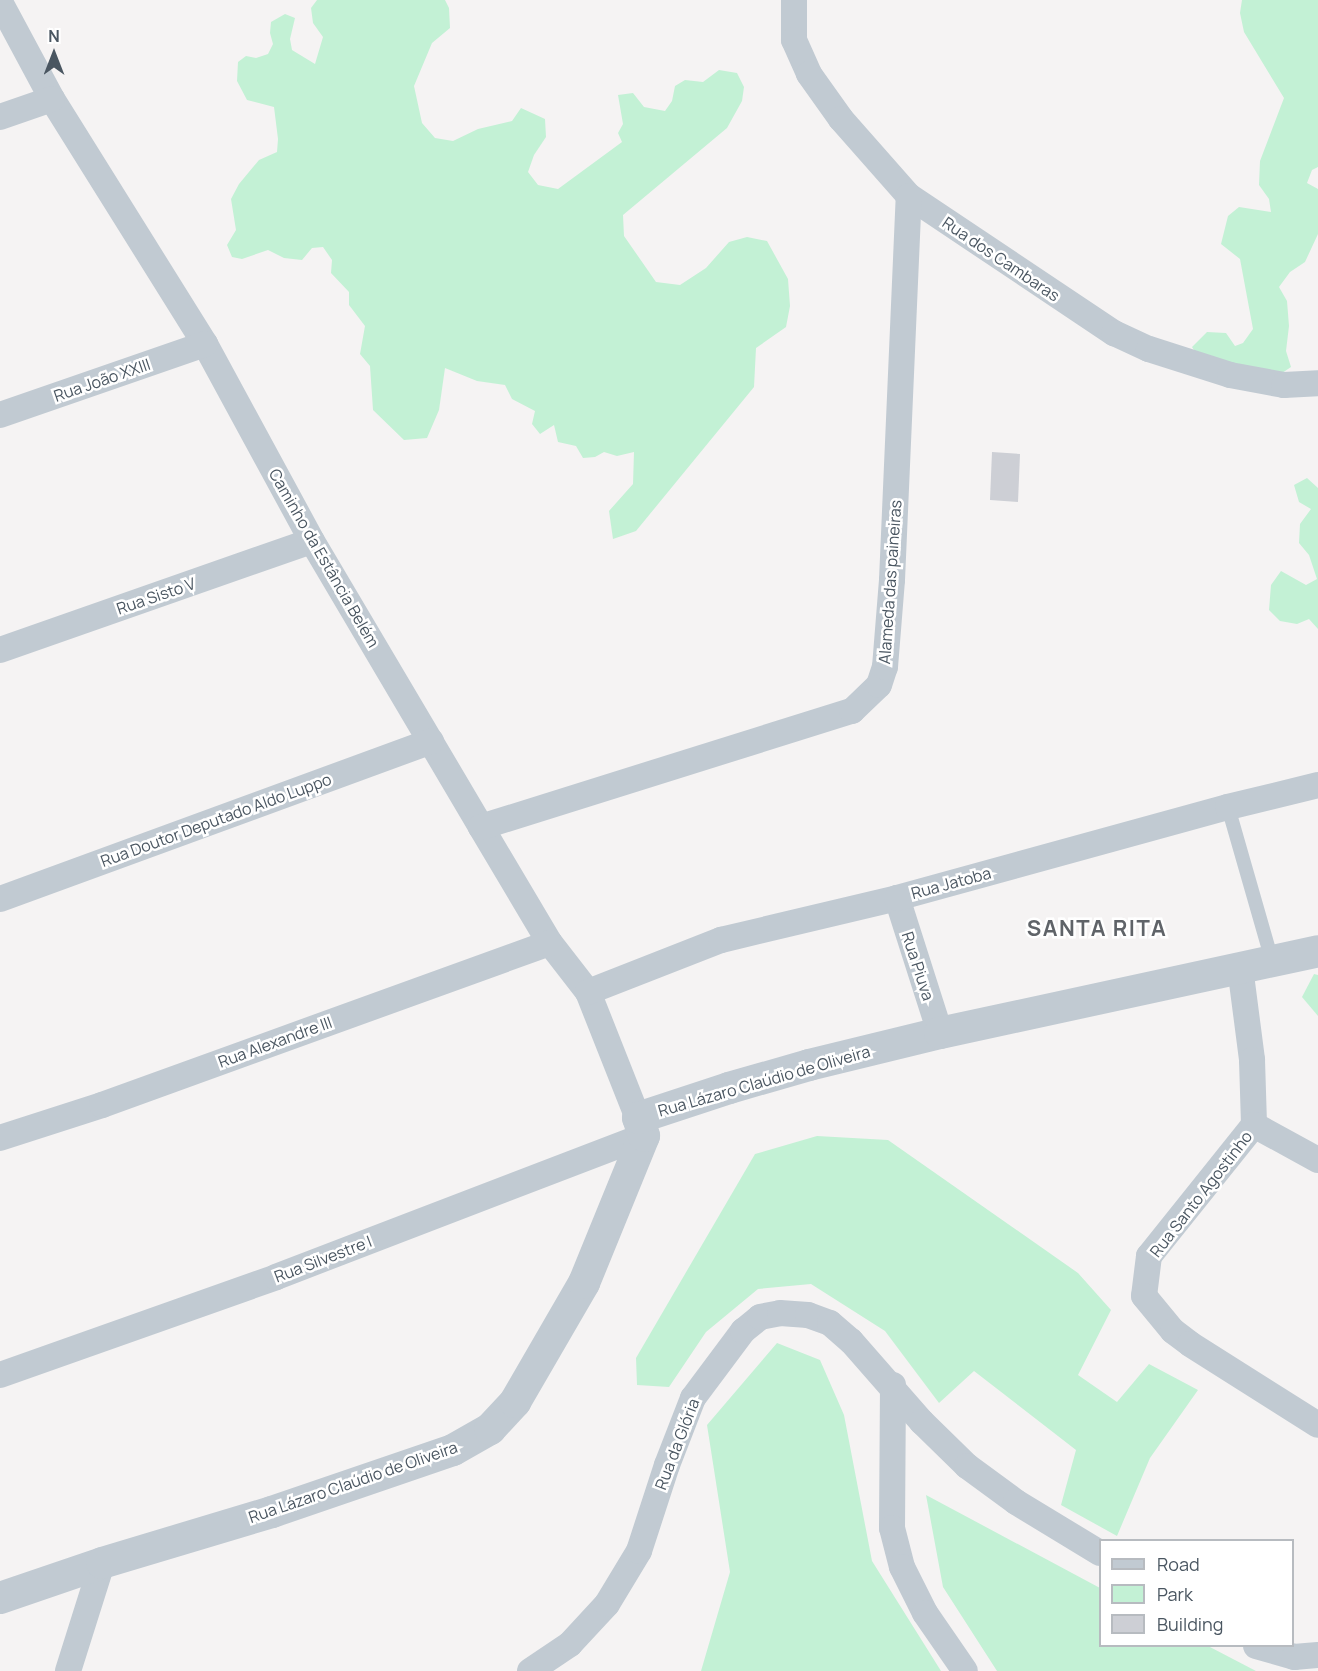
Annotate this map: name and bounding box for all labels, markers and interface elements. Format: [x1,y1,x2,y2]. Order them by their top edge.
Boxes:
north arrow [24,24,84,84]
text: N [48,25,60,47]
street label: Rua dos Cambaras [939,213,1063,305]
street label: Rua João XXIII [51,355,153,405]
street label: Caminho da Estância Belém [265,465,383,651]
street label: Alameda das paineiras [875,499,905,665]
street label: Rua Sisto V [114,574,198,618]
street label: Rua Doutor Deputado Aldo Luppo [98,769,334,871]
street label: Rua Jatoba [909,863,993,903]
district label: SANTA RITA [1027,916,1167,942]
street label: Rua Piuva [898,929,938,1003]
street label: Rua Alexandre III [215,1012,335,1072]
street label: Rua Lázaro Claúdio de Oliveira [656,1041,872,1121]
street label: Rua Santo Agostinho [1146,1127,1256,1261]
street label: Rua Silvestre I [272,1232,374,1286]
street label: Rua da Glória [651,1396,703,1492]
street label: Rua Lázaro Claúdio de Oliveira [246,1437,460,1527]
legend [1099,1539,1294,1647]
text: Road [1157,1552,1200,1576]
text: Park [1157,1582,1193,1606]
text: Building [1157,1612,1223,1636]

